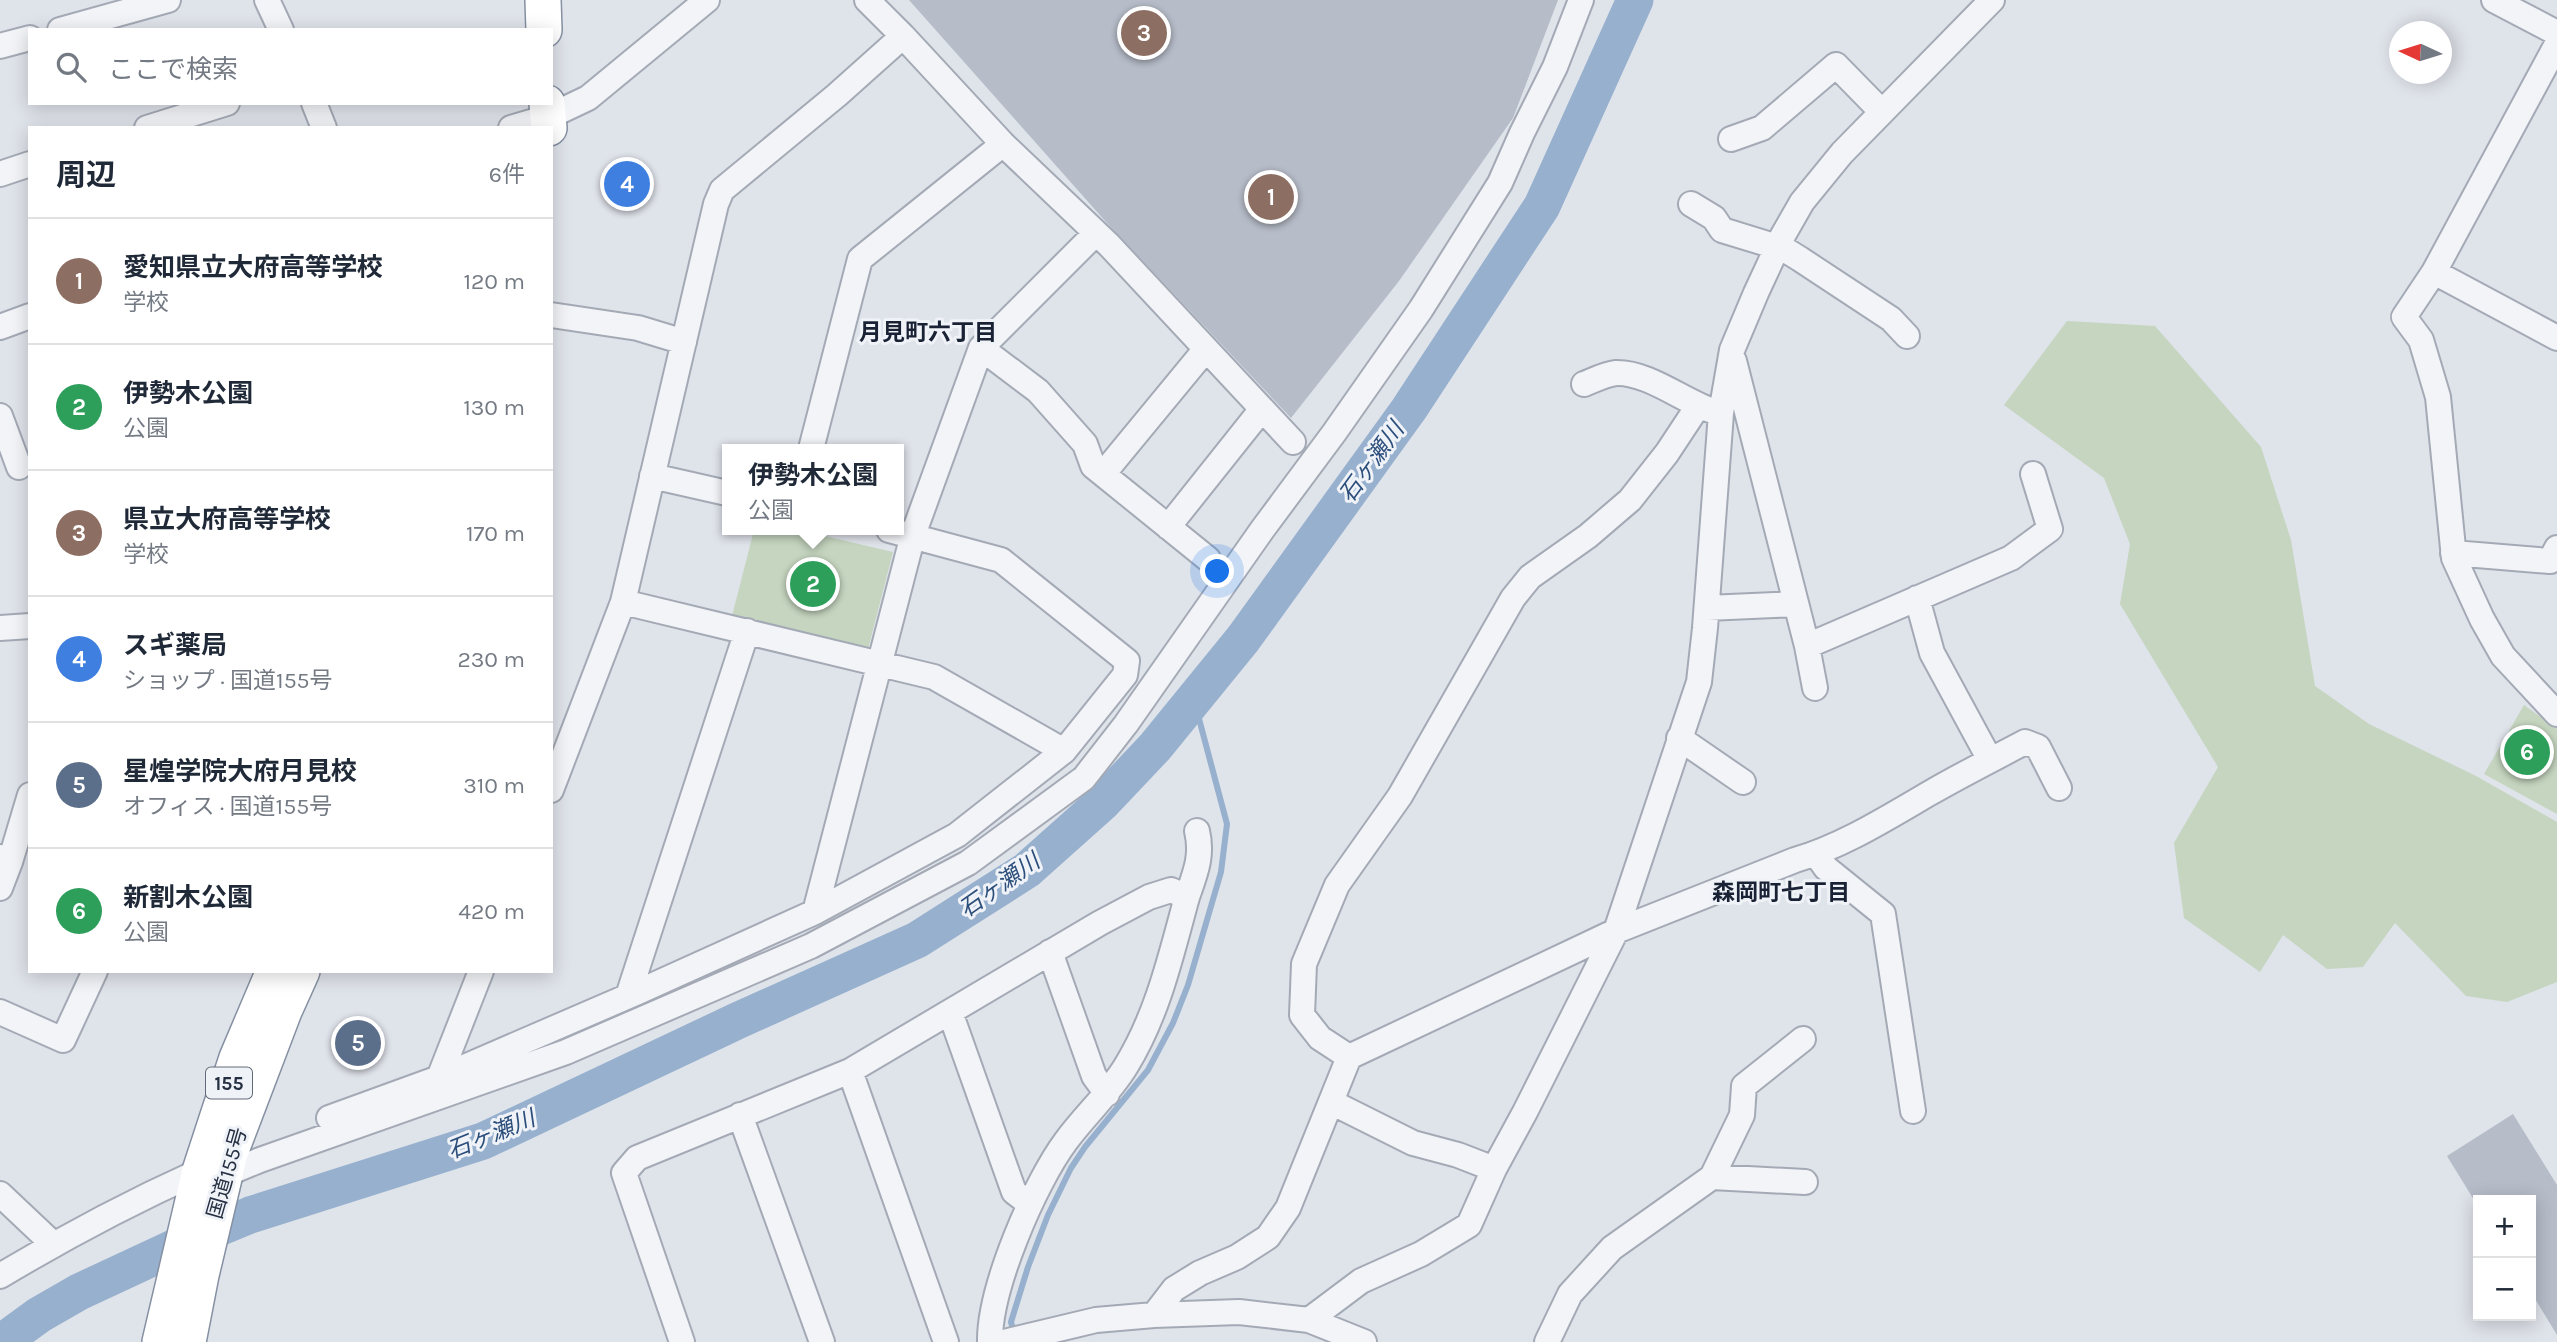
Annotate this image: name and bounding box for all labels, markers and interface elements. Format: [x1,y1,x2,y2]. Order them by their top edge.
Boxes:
pin: 3 [1121,7,1167,59]
north arrow [2389,21,2452,84]
search box [28,28,553,105]
icon: search [52,48,90,86]
text: ここで検索 [108,54,238,85]
text: 周辺 [56,157,116,193]
pin: 4 [604,158,650,210]
text: 6件 [489,161,525,188]
pin: 1 [1248,171,1294,223]
text: 愛知県立大府高等学校 [123,252,383,283]
text: 1 [75,268,83,295]
text: 120 m [463,268,525,295]
text: 学校 [123,289,169,316]
district label: 月見町六丁目 [859,319,997,346]
text: 伊勢木公園 [123,378,253,409]
text: 2 [72,394,86,421]
text: 130 m [463,394,525,421]
text: 公園 [123,415,169,442]
water label: 石ヶ瀬川 [1333,415,1411,507]
popup [722,444,904,535]
text: 伊勢木公園 [748,460,878,491]
text: 公園 [748,497,794,524]
text: 県立大府高等学校 [123,504,331,535]
text: 3 [72,520,86,547]
text: 170 m [466,520,525,547]
text: 学校 [123,541,169,568]
your location [1200,554,1234,588]
pin: 2 [790,558,836,610]
text: スギ薬局 [123,630,227,661]
text: 4 [72,646,86,673]
text: 230 m [457,646,525,673]
text: ショップ · 国道155号 [123,667,333,694]
pin: 6 [2504,726,2550,778]
text: 星煌学院大府月見校 [123,756,357,787]
text: 5 [72,772,86,799]
text: 310 m [463,772,525,799]
text: オフィス · 国道155号 [123,793,332,820]
water label: 石ヶ瀬川 [954,846,1047,923]
district label: 森岡町七丁目 [1712,879,1850,906]
text: 新割木公園 [123,882,253,913]
text: 6 [72,898,86,925]
text: 420 m [458,898,525,925]
text: 公園 [123,919,169,946]
pin: 5 [335,1017,381,1069]
road number: 155 [206,1068,252,1098]
water label: 石ヶ瀬川 [443,1104,542,1164]
street label: 国道155号 [203,1125,251,1221]
map controls [2473,1195,2536,1321]
button: + [2473,1195,2536,1258]
button: − [2473,1258,2536,1321]

